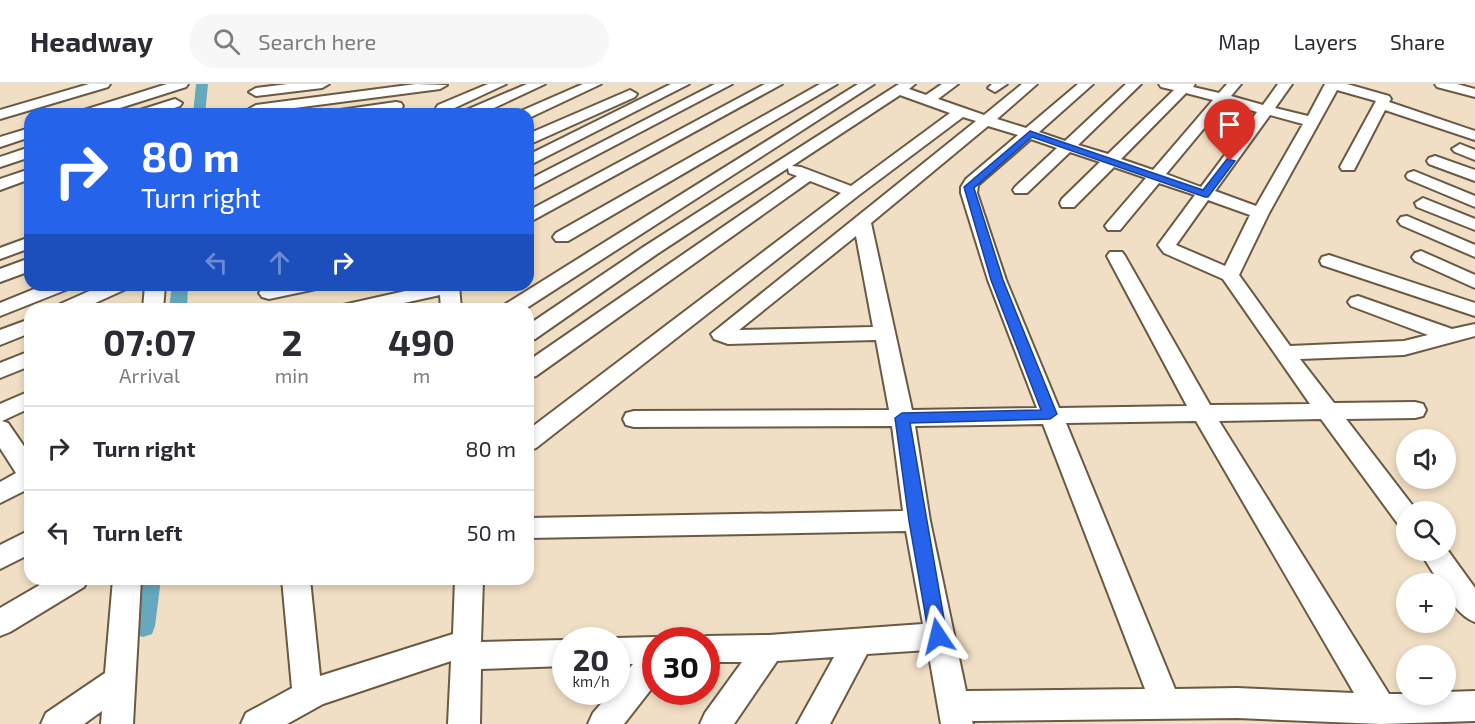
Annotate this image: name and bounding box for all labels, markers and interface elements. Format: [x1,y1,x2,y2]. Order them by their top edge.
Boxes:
search box [189,14,609,68]
text: Headway [30,24,153,58]
icon: search [210,25,243,58]
text: Search here [258,28,376,54]
text: Map [1218,29,1260,54]
text: Layers [1293,29,1357,54]
text: Share [1390,29,1445,54]
pin [1204,99,1255,161]
icon: arrive [1213,108,1246,141]
text: 80 m [141,130,240,180]
icon: right [42,132,120,210]
text: Turn right [141,181,261,213]
icon: left [200,246,233,279]
icon: ahead [263,246,296,279]
icon: right [326,246,359,279]
text: 07:07 [103,320,196,363]
text: 2 [281,320,302,363]
text: 490 [388,320,455,363]
text: Arrival [119,363,180,387]
text: min [275,363,309,387]
text: m [413,363,430,387]
map controls [1396,429,1456,705]
button: sound [1396,429,1456,489]
icon: right [42,432,75,465]
text: Turn right [93,435,195,461]
text: 80 m [465,435,516,461]
button: search [1396,501,1456,561]
icon: left [42,516,75,549]
text: Turn left [93,519,182,545]
text: 50 m [467,519,516,545]
button: + [1396,573,1456,633]
position arrow [906,604,970,668]
speed limit sign: 30 [642,627,720,705]
text: 20 [573,641,609,677]
button: − [1396,645,1456,705]
text: km/h [572,672,610,690]

